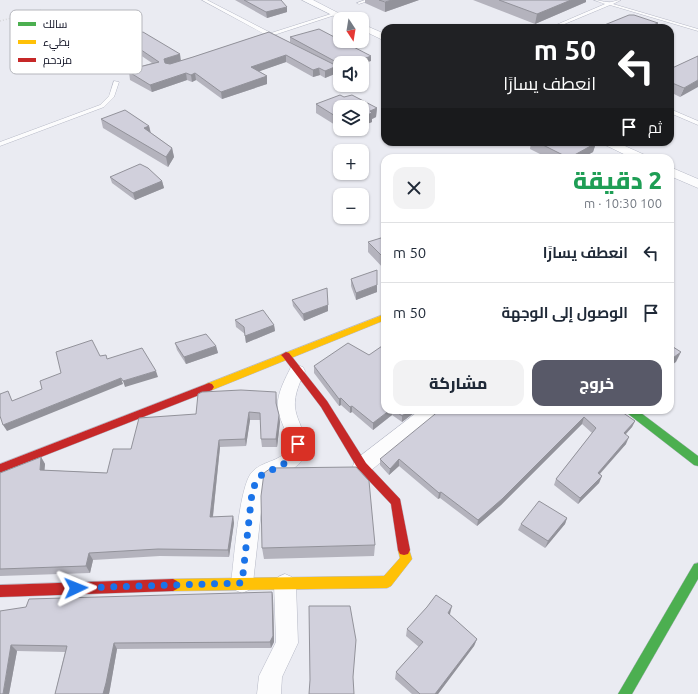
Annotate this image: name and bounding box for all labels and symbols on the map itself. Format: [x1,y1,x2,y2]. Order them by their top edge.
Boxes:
legend [10,10,142,74]
north arrow [333,12,369,48]
text: سالك [43,18,67,30]
text: بطيء [43,36,70,51]
text: مزدحم [43,54,72,68]
pin [281,427,315,461]
position arrow [55,567,97,609]

